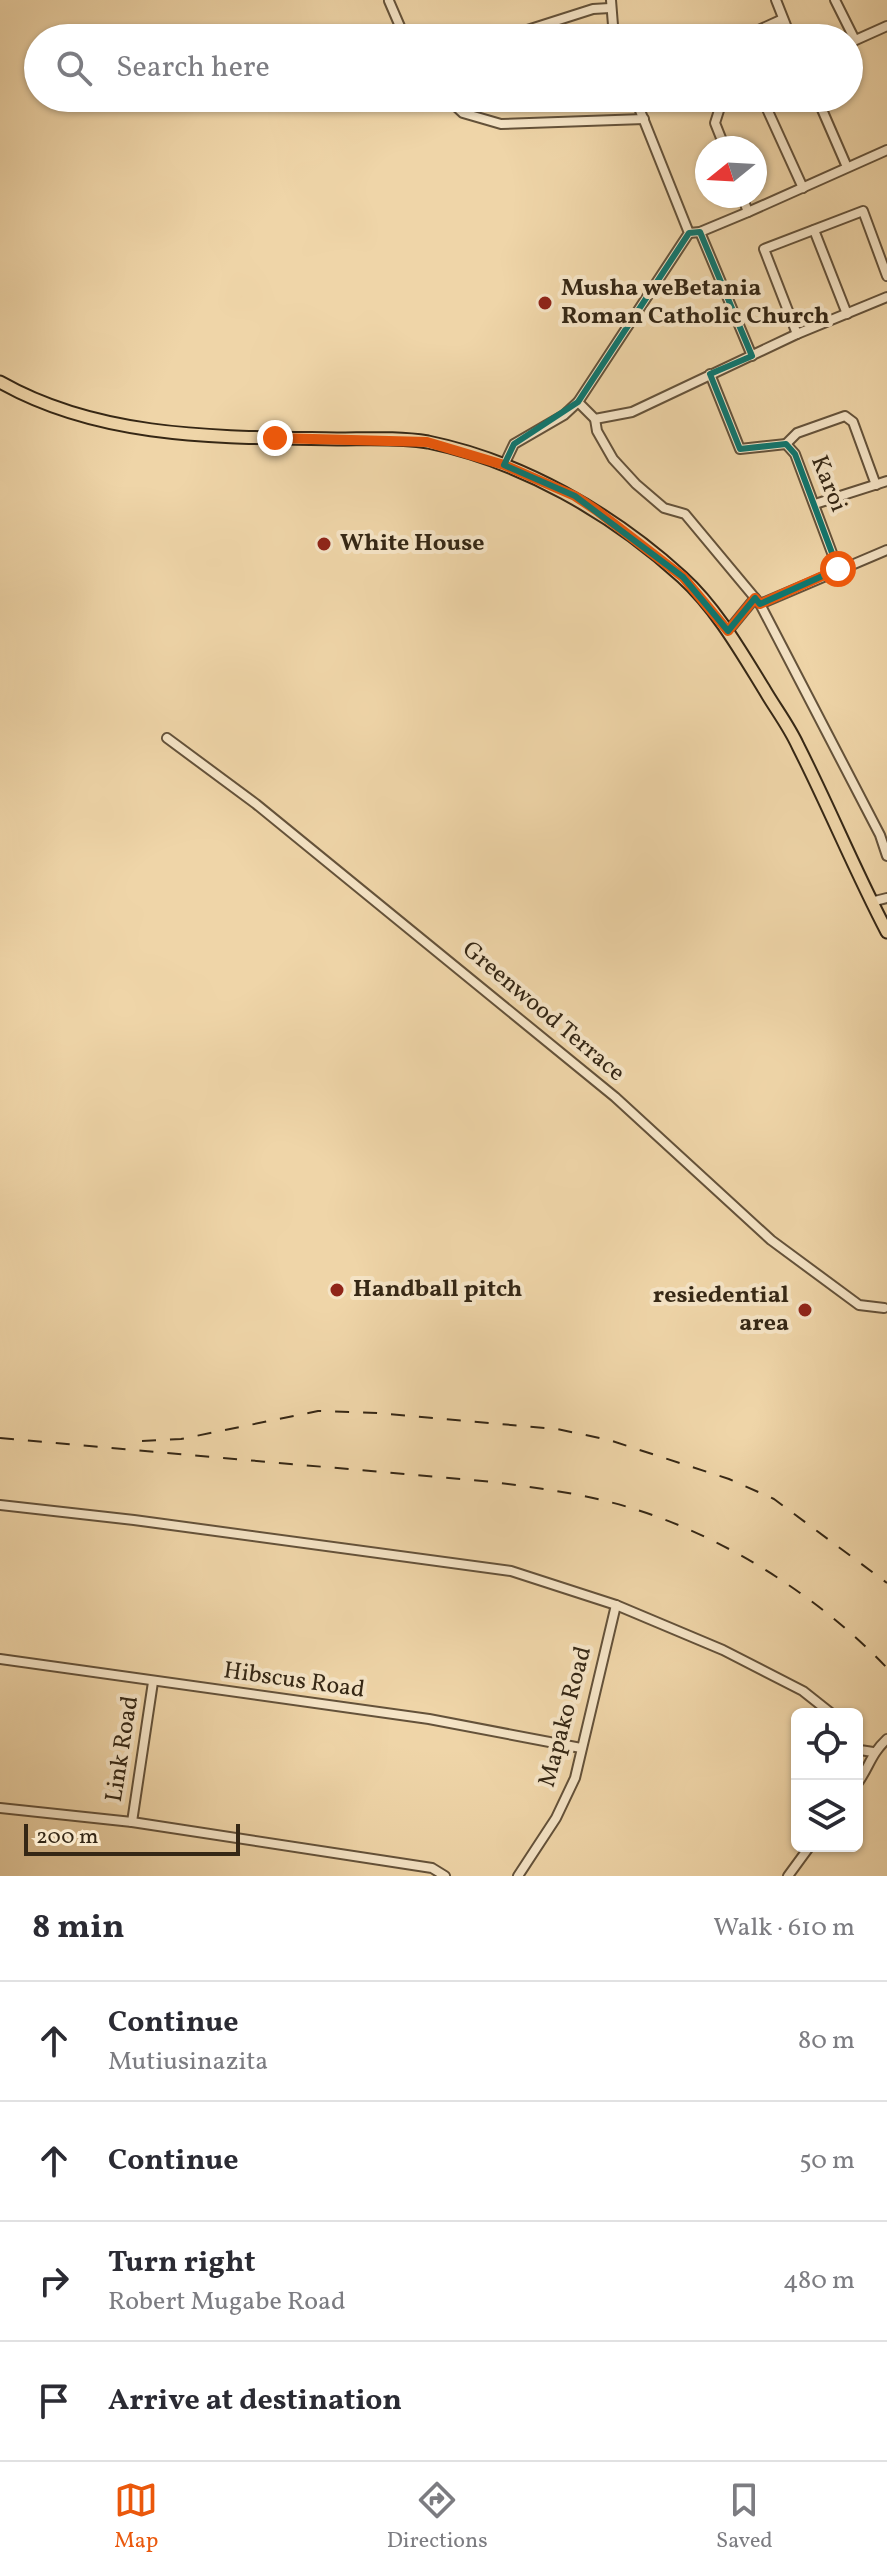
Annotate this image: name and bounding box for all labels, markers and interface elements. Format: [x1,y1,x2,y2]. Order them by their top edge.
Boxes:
search box [24,24,863,112]
icon: search [52,46,96,90]
text: Search here [116,47,270,89]
north arrow [695,136,767,208]
place label: Musha weBetania Roman Catholic Church [561,272,830,334]
marker: Musha weBetania Roman Catholic Church [536,294,554,312]
route end [257,420,293,456]
street label: Karoi [801,451,855,517]
place label: White House [340,527,485,561]
marker: White House [315,535,333,553]
route start [820,551,856,587]
street label: Greenwood Terrace [454,934,632,1090]
place label: Handball pitch [353,1273,522,1307]
place label: resiedential area [653,1279,789,1341]
marker: Handball pitch [328,1281,346,1299]
marker: resiedential area [796,1301,814,1319]
street label: Mapako Road [531,1643,601,1791]
street label: Hibscus Road [221,1654,367,1708]
street label: Link Road [98,1693,148,1805]
map controls [791,1708,863,1852]
button: locate [791,1708,863,1780]
button: layers [791,1780,863,1852]
scale bar [24,1820,240,1856]
text: 200 m [36,1822,98,1853]
text: 8 min [32,1905,125,1952]
text: Walk · 610 m [713,1910,855,1946]
text: Continue [108,2002,239,2044]
icon: ahead [32,2019,76,2063]
text: 80 m [798,2023,855,2059]
text: Mutiusinazita [108,2044,268,2080]
icon: ahead [32,2139,76,2183]
text: Continue [108,2140,239,2182]
text: 50 m [799,2143,855,2179]
text: Turn right [108,2242,256,2284]
icon: right [32,2259,76,2303]
text: 480 m [783,2263,855,2299]
text: Robert Mugabe Road [108,2284,346,2320]
icon: arrive [32,2379,76,2423]
text: Arrive at destination [108,2380,402,2422]
tab: Map [114,2478,158,2557]
tab: Directions [387,2478,488,2557]
tab: Saved [716,2478,773,2557]

